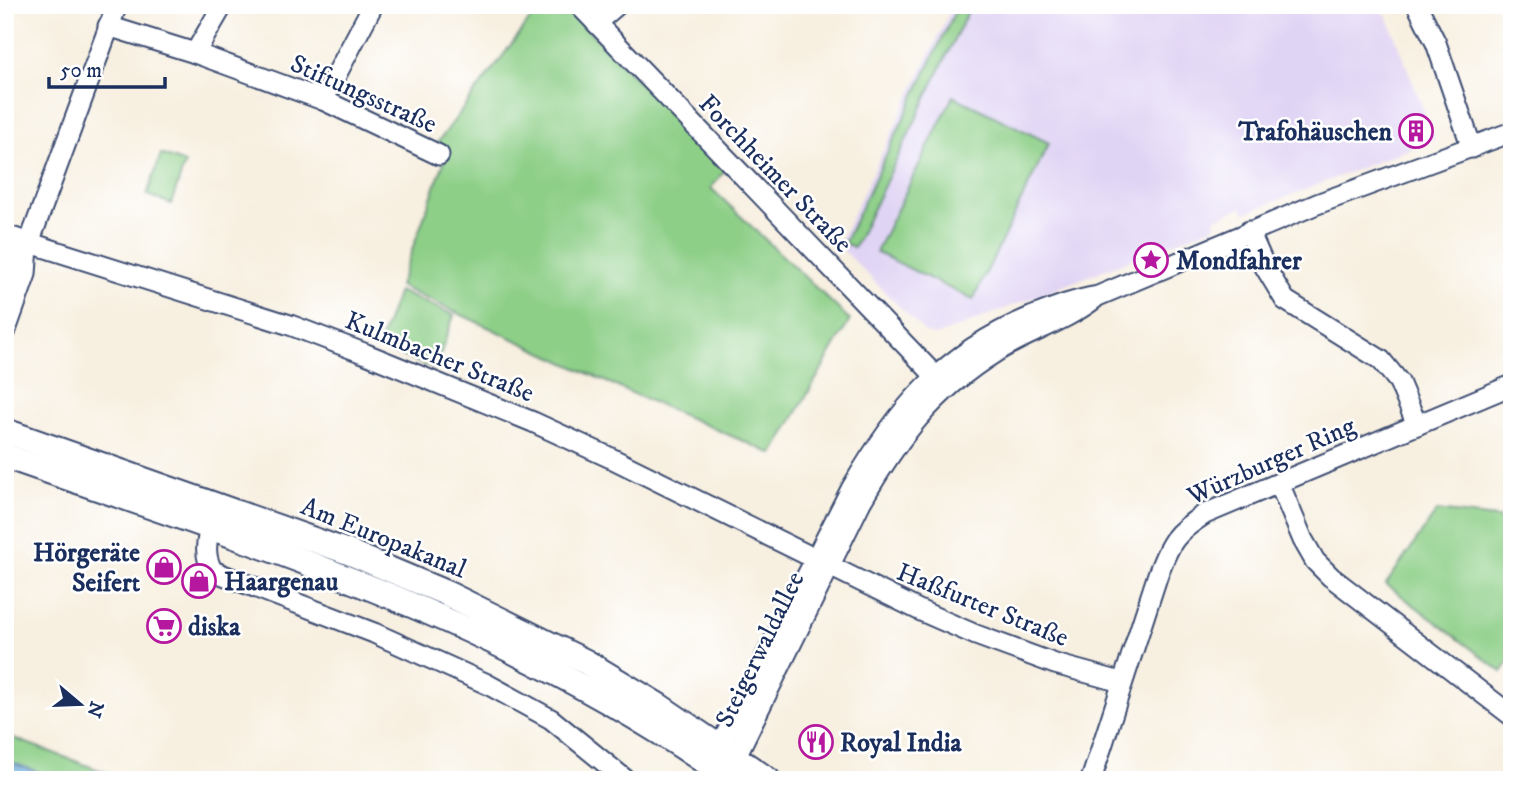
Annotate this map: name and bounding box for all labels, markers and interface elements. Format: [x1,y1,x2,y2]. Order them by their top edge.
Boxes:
scale bar [49,46,164,90]
street label: Stiftungsstraße [285,47,442,141]
text: 50 m [60,58,102,84]
street label: Forchheimer Straße [691,88,859,260]
building icon: Trafohäuschen [1397,112,1435,150]
place label: Trafohäuschen [1238,116,1392,149]
place icon: Mondfahrer [1132,241,1170,279]
place label: Mondfahrer [1176,245,1302,278]
street label: Kulmbacher Straße [340,304,539,410]
street label: Würzburger Ring [1182,409,1361,514]
street label: Am Europakanal [296,490,471,587]
place label: Hörgeräte Seifert [33,537,141,600]
shop icon: Hörgeräte Seifert [145,548,183,586]
street label: Haßfurter Straße [892,556,1073,655]
shop icon: Haargenau [180,562,218,600]
place label: Haargenau [224,566,339,599]
street label: Steigerwaldallee [708,566,812,733]
supermarket icon: diska [145,607,183,645]
place label: diska [188,611,241,644]
north arrow [46,670,116,740]
text: N [81,698,108,721]
restaurant icon: Royal India [797,723,835,761]
place label: Royal India [840,727,962,760]

